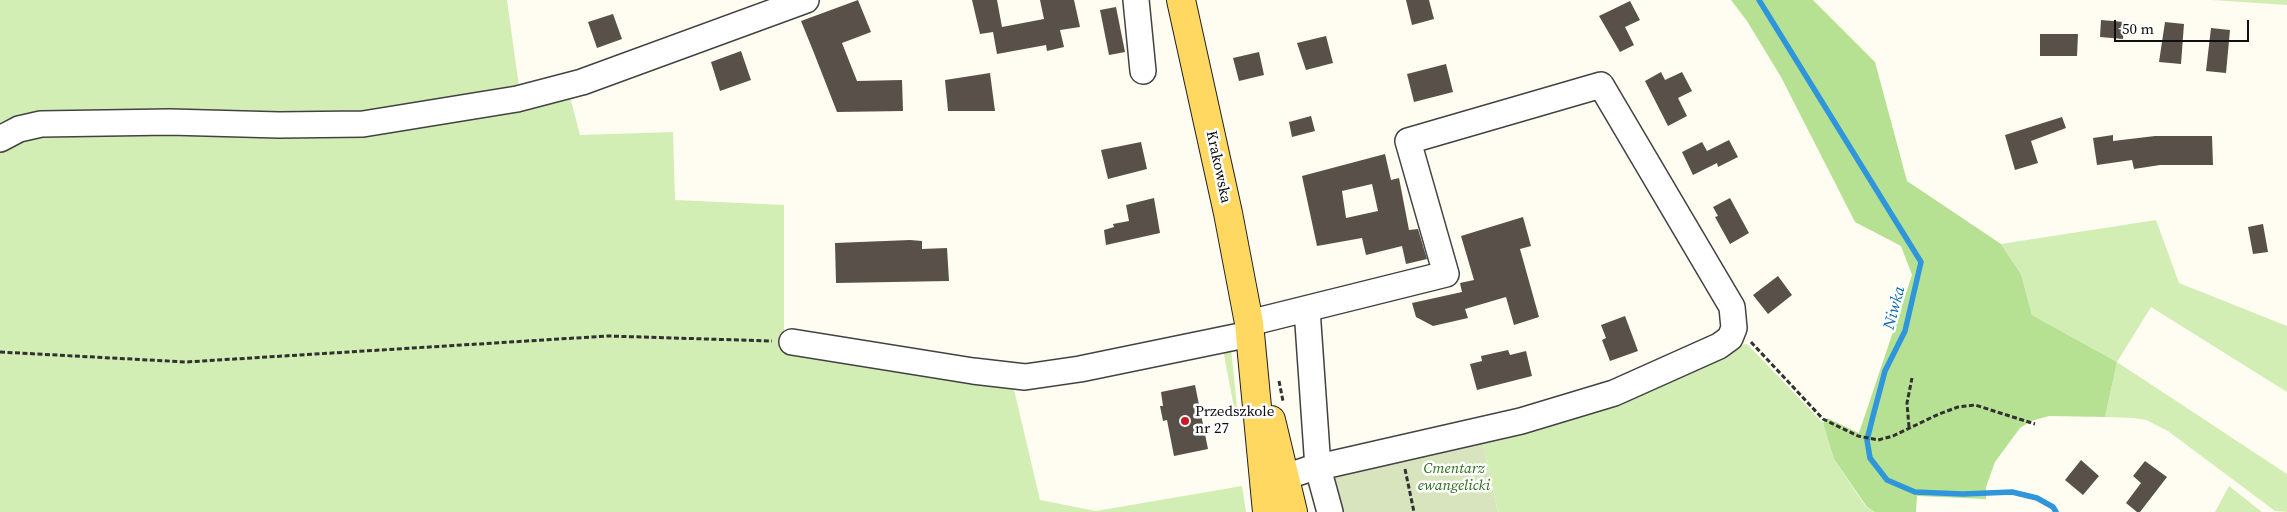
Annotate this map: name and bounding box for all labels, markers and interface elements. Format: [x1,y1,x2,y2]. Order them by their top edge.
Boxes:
scale bar [2117,10,2252,42]
text: 50 m [2122,18,2154,39]
street label: Krakowska [1202,129,1234,205]
water label: Niwka [1880,284,1910,332]
place label: Przedszkole nr 27 [1195,403,1274,438]
marker: Przedszkole nr 27 [1179,415,1191,427]
park label: Cmentarz ewangelicki [1418,460,1490,495]

